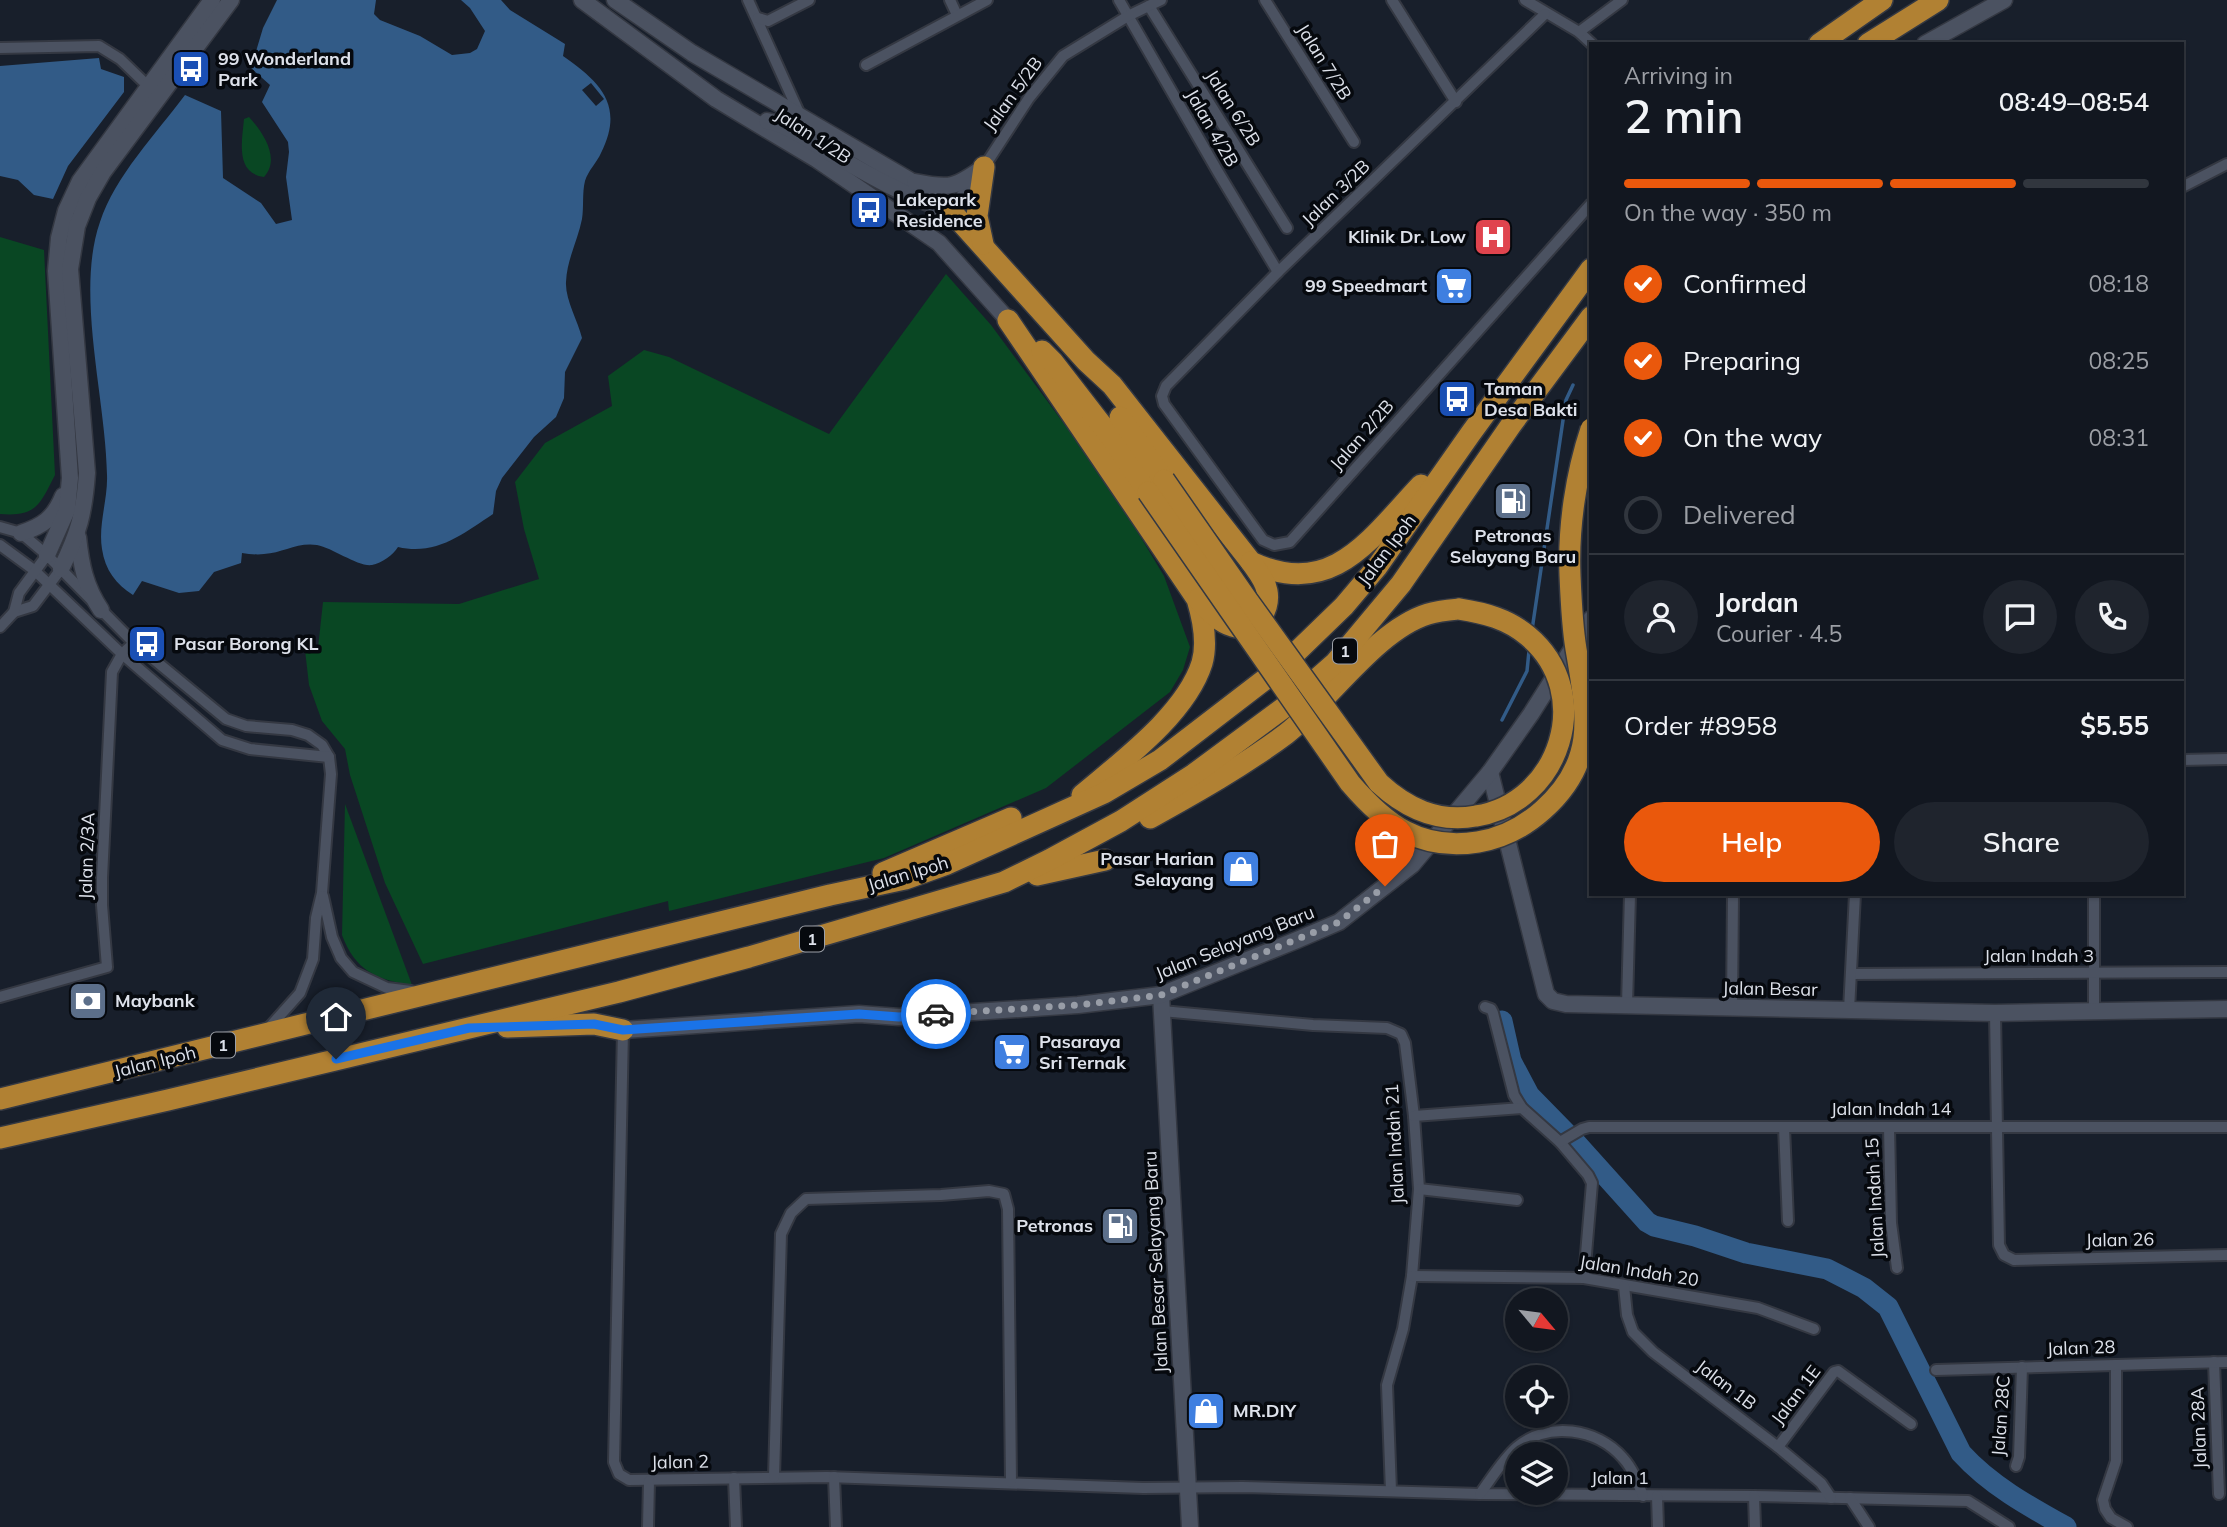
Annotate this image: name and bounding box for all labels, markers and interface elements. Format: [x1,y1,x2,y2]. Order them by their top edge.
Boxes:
street label: Jalan 7/2B [1292,19,1357,104]
place label: 99 Wonderland Park [218,47,351,91]
bus stop icon: 99 Wonderland Park [170,48,212,90]
street label: Jalan 5/2B [978,52,1047,135]
text: Arriving in [1624,61,1733,90]
street label: Jalan 6/2B [1201,65,1266,150]
street label: Jalan 4/2B [1181,85,1244,171]
text: 08:49–08:54 [1999,85,2149,118]
text: 2 min [1624,87,1743,145]
street label: Jalan 1/2B [771,103,856,169]
street label: Jalan 3/2B [1297,154,1375,231]
place label: Lakepark Residence [896,188,983,232]
bus stop icon: Lakepark Residence [848,189,890,231]
text: On the way · 350 m [1624,198,1832,227]
hospital icon: Klinik Dr. Low [1472,216,1514,258]
place label: Klinik Dr. Low [1348,225,1466,248]
supermarket icon: 99 Speedmart [1433,265,1475,307]
icon: check [1624,265,1662,303]
text: Confirmed [1683,267,1807,300]
text: 08:18 [2089,269,2149,298]
place label: 99 Speedmart [1305,274,1427,297]
icon: check [1624,342,1662,380]
text: Preparing [1683,344,1801,377]
text: 08:25 [2089,346,2149,375]
place label: Taman Desa Bakti [1484,377,1577,421]
bus stop icon: Taman Desa Bakti [1436,378,1478,420]
street label: Jalan 2/2B [1325,395,1399,475]
icon: check [1624,419,1662,457]
text: On the way [1683,421,1822,454]
text: 08:31 [2089,423,2149,452]
fuel station icon: Petronas Selayang Baru [1492,480,1534,522]
text: Delivered [1683,498,1796,531]
street label: Jalan Ipoh [1352,509,1421,590]
place label: Petronas Selayang Baru [1450,524,1576,568]
button: person [1624,580,1698,654]
button: chat [1983,580,2057,654]
button: phone [2075,580,2149,654]
text: Jordan [1716,586,1799,619]
text: Courier · 4.5 [1716,619,1842,648]
bus stop icon: Pasar Borong KL [126,623,168,665]
place label: Pasar Borong KL [174,632,319,655]
road number: 1 [1333,638,1357,664]
text: Order #8958 [1624,709,1777,742]
text: $5.55 [2080,709,2149,742]
button: Help [1624,802,1880,882]
button: Share [1894,802,2149,882]
street label: Jalan 2/3A [73,812,100,900]
pin [1355,814,1415,886]
icon: bag [1366,825,1404,863]
place label: Pasar Harian Selayang [1100,847,1214,891]
shop icon: Pasar Harian Selayang [1220,848,1262,890]
street label: Jalan Ipoh [865,850,951,897]
street label: Jalan Selayang Baru [1152,900,1318,985]
road number: 1 [800,926,824,951]
street label: Jalan Indah 3 [1984,944,2094,967]
street label: Jalan Besar [1722,976,1818,1001]
courier [901,979,971,1049]
bank icon: Maybank [67,980,109,1022]
pin [306,987,366,1059]
place label: Maybank [115,989,196,1012]
icon: car [917,995,955,1033]
icon: home [317,998,355,1036]
place label: Pasaraya Sri Ternak [1039,1030,1127,1074]
supermarket icon: Pasaraya Sri Ternak [991,1031,1033,1073]
road number: 1 [211,1032,235,1058]
street label: Jalan Ipoh [112,1040,198,1083]
street label: Jalan Indah 21 [1380,1083,1409,1205]
street label: Jalan Indah 14 [1831,1097,1952,1120]
street label: Jalan Indah 15 [1860,1137,1889,1259]
street label: Jalan Besar Selayang Baru [1138,1150,1173,1374]
fuel station icon: Petronas [1099,1205,1141,1247]
place label: Petronas [1016,1214,1093,1237]
street label: Jalan 26 [2085,1227,2155,1252]
street label: Jalan Indah 20 [1578,1250,1700,1291]
north arrow [1505,1288,1568,1351]
map controls [1505,1288,1568,1505]
street label: Jalan 28 [2046,1335,2116,1360]
street label: Jalan 1B [1691,1354,1761,1415]
street label: Jalan 1E [1766,1360,1825,1429]
button: locate [1505,1365,1568,1428]
street label: Jalan 28C [1986,1375,2015,1457]
street label: Jalan 28A [2186,1387,2211,1469]
shop icon: MR.DIY [1185,1390,1227,1432]
place label: MR.DIY [1233,1399,1297,1422]
button: layers [1505,1442,1568,1505]
street label: Jalan 2 [651,1449,709,1474]
street label: Jalan 1 [1591,1466,1649,1489]

